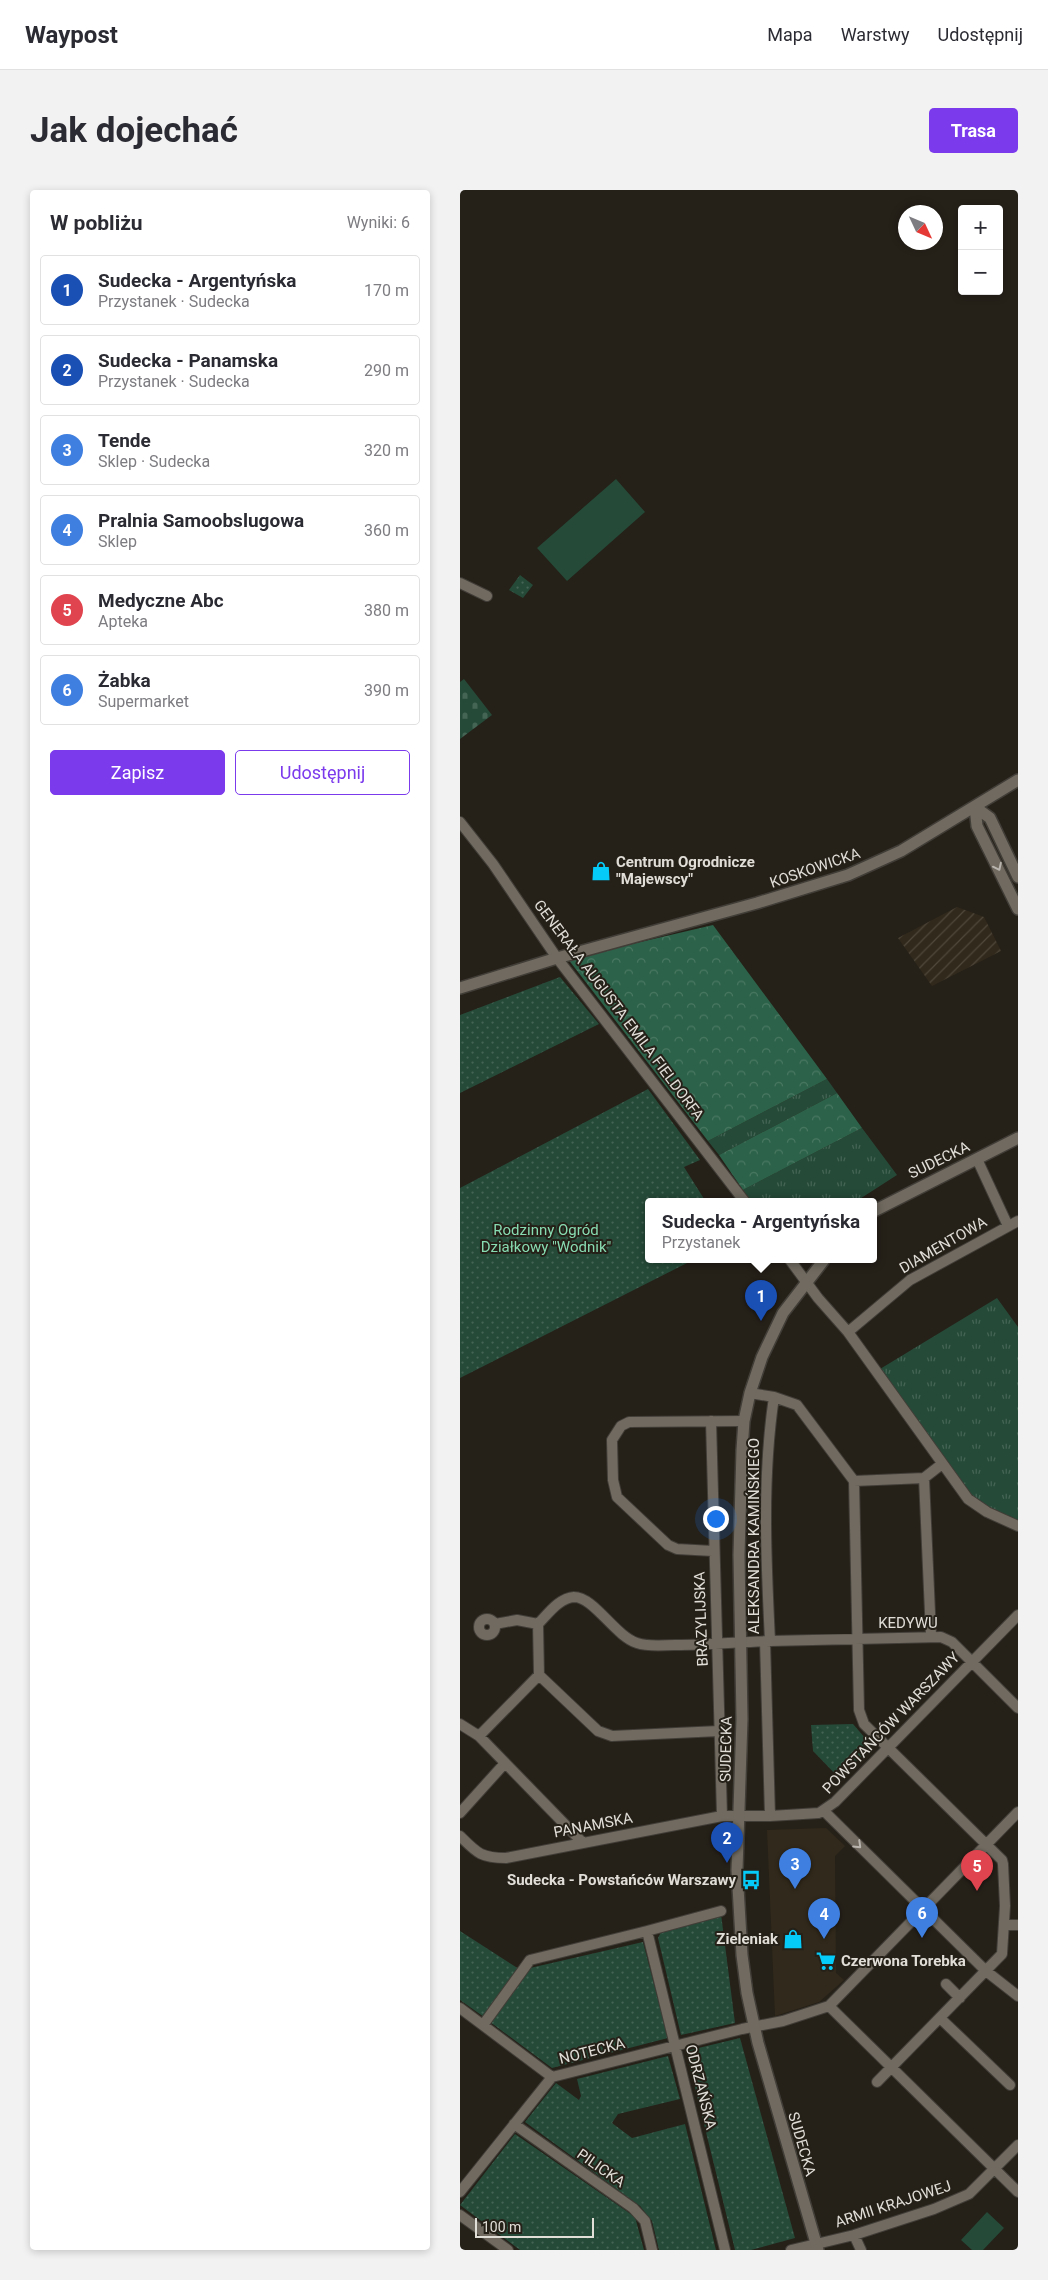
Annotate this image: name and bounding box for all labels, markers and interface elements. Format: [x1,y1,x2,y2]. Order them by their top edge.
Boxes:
text: Waypost [25,21,118,49]
text: Mapa [767,24,813,45]
text: Warstwy [841,24,909,45]
text: Udostępnij [937,24,1023,45]
button: Trasa [929,108,1018,153]
text: Jak dojechać [30,110,238,151]
north arrow [898,205,943,250]
map controls [958,205,1003,295]
button: + [958,205,1003,250]
text: W pobliżu [50,211,143,235]
text: Wyniki: 6 [347,213,410,232]
button: − [958,250,1003,295]
text: Sudecka - Argentyńska [98,269,296,292]
text: 1 [62,281,72,300]
text: 170 m [364,281,409,300]
text: Przystanek · Sudecka [98,292,250,311]
text: Sudecka - Panamska [98,349,278,372]
text: 2 [62,361,72,380]
text: 290 m [364,361,409,380]
text: Przystanek · Sudecka [98,372,250,391]
text: Tende [98,429,151,452]
text: 3 [62,441,72,460]
text: 320 m [364,441,409,460]
text: Sklep · Sudecka [98,452,210,471]
text: Pralnia Samoobslugowa [98,509,304,532]
text: 4 [62,521,72,540]
text: 360 m [364,521,409,540]
text: Sklep [98,532,137,551]
text: Medyczne Abc [98,589,224,612]
text: 5 [62,601,72,620]
text: 380 m [364,601,409,620]
text: Apteka [98,612,148,631]
text: Żabka [98,669,151,692]
text: 6 [62,681,72,700]
text: 390 m [364,681,409,700]
text: Supermarket [98,692,189,711]
button: Zapisz [50,750,225,795]
button: Udostępnij [235,750,410,795]
street label: KOSKOWICKA [768,844,863,892]
place label: Centrum Ogrodnicze "Majewscy" [616,853,755,888]
shop icon: Centrum Ogrodnicze "Majewscy" [590,860,612,882]
one-way arrow [991,862,1002,871]
street label: GENERAŁA AUGUSTA EMILA FIELDORFA [530,896,708,1124]
street label: SUDECKA [905,1137,973,1183]
popup [645,1198,877,1263]
text: Sudecka - Argentyńska [662,1210,860,1233]
street label: DIAMENTOWA [896,1213,990,1277]
park label: Rodzinny Ogród Działkowy "Wodnik" [481,1221,612,1256]
text: Przystanek [662,1233,740,1252]
pin: 1 [745,1280,777,1321]
street label: ALEKSANDRA KAMIŃSKIEGO [745,1438,763,1634]
your location [703,1506,729,1532]
street label: BRAZYLIJSKA [690,1571,712,1667]
street label: KEDYWU [878,1614,938,1632]
street label: POWSTAŃCÓW WARSZAWY [819,1649,963,1797]
street label: SUDECKA [716,1716,736,1782]
street label: PANAMSKA [552,1808,634,1841]
pin: 2 [711,1822,743,1863]
one-way arrow [853,1839,862,1848]
pin: 3 [779,1848,811,1889]
pin: 5 [961,1850,993,1891]
bus stop icon: Sudecka - Powstańców Warszawy [740,1869,762,1891]
place label: Sudecka - Powstańców Warszawy [507,1871,736,1889]
pin: 6 [906,1897,938,1938]
pin: 4 [808,1898,840,1939]
shop icon: Zieleniak [782,1928,804,1950]
place label: Zieleniak [716,1930,779,1948]
supermarket icon: Czerwona Torebka [815,1950,837,1972]
place label: Czerwona Torebka [841,1952,966,1970]
street label: NOTECKA [557,2034,627,2068]
street label: ODRZAŃSKA [682,2043,720,2132]
street label: SUDECKA [784,2110,820,2178]
street label: PILICKA [573,2145,629,2191]
street label: ARMII KRAJOWEJ [833,2177,953,2231]
scale bar [475,2215,594,2238]
text: 100 m [482,2219,521,2235]

